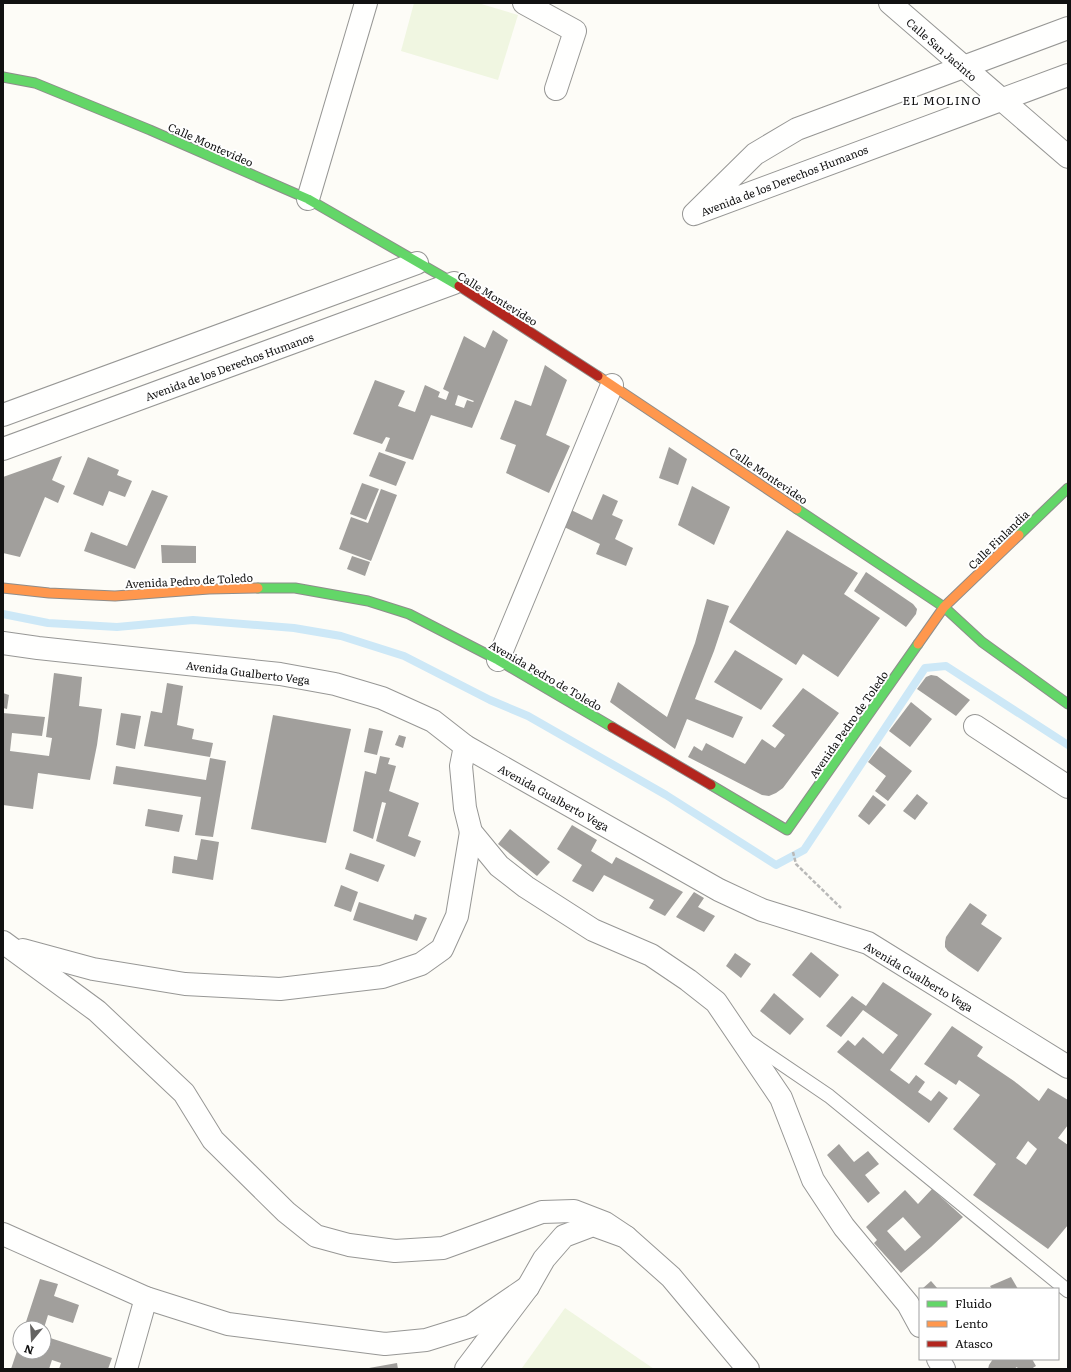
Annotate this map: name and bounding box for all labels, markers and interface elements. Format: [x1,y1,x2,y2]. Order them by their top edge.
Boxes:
street label: Calle San Jacinto [903,14,981,84]
district label: EL MOLINO [902,91,982,109]
street label: Calle Montevideo [166,118,256,170]
street label: Avenida de los Derechos Humanos [698,141,870,219]
street label: Calle Montevideo [455,267,541,329]
street label: Avenida de los Derechos Humanos [143,328,315,404]
street label: Calle Montevideo [727,443,811,507]
street label: Calle Finlandia [964,506,1032,572]
street label: Avenida Pedro de Toledo [125,569,253,591]
street label: Avenida Pedro de Toledo [487,636,605,714]
street label: Avenida Gualberto Vega [185,656,311,688]
street label: Avenida Pedro de Toledo [805,667,891,781]
street label: Avenida Gualberto Vega [496,760,613,834]
street label: Avenida Gualberto Vega [861,937,977,1015]
legend [919,1288,1059,1360]
text: Fluido [955,1294,992,1312]
text: Lento [955,1314,988,1332]
north arrow [12,1320,52,1360]
text: Atasco [955,1334,993,1352]
text: N [22,1341,35,1359]

